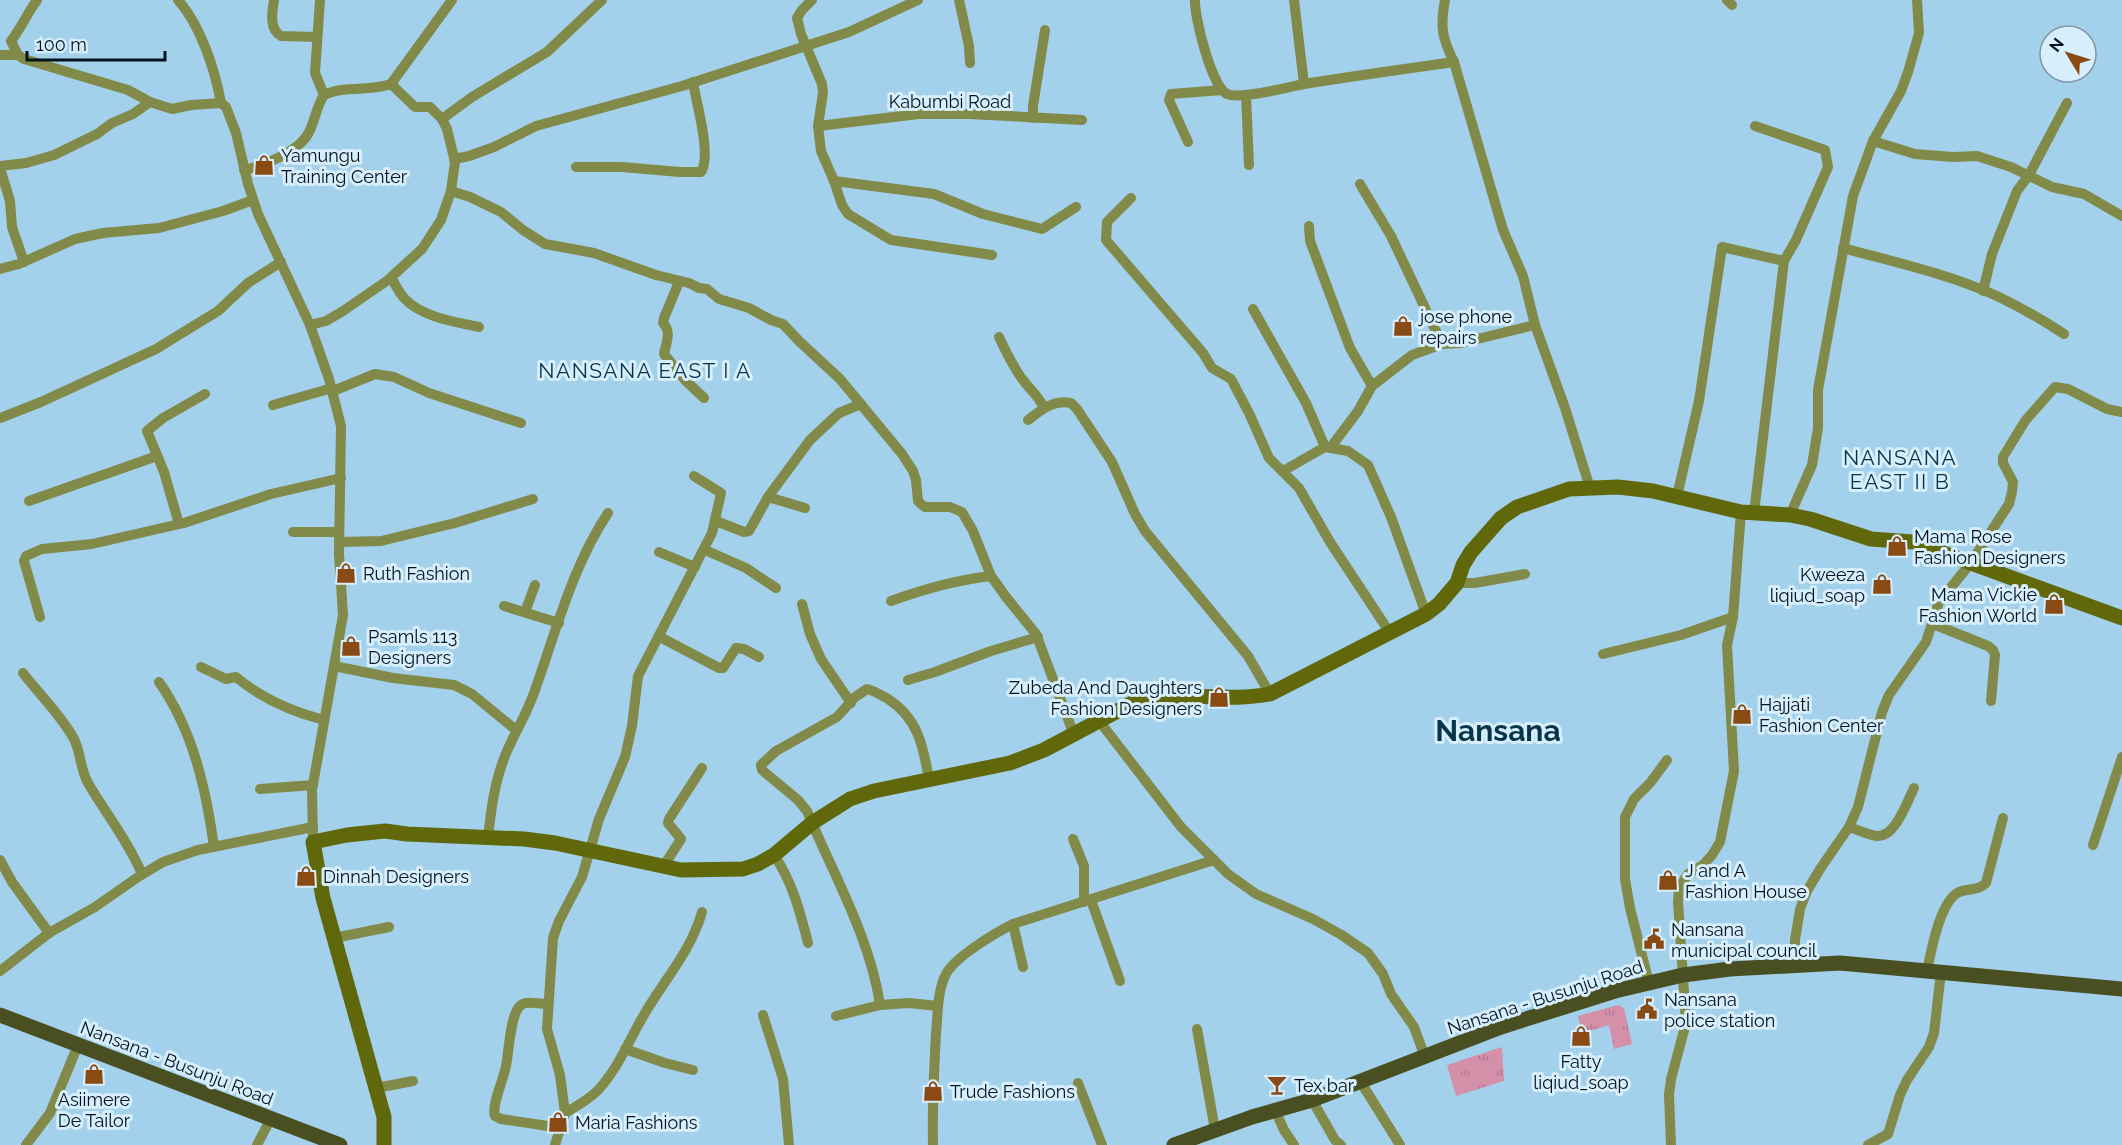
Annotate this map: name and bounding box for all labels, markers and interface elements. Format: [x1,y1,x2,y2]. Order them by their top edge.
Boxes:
scale bar [27,24,165,62]
north arrow [2038,24,2098,84]
text: 100 m [36,34,87,55]
text: N [2045,34,2068,56]
street label: Kabumbi Road [889,91,1011,112]
place label: Yamungu Training Center [281,145,408,187]
shop icon: Yamungu Training Center [252,153,276,177]
place label: jose phone repairs [1417,306,1512,348]
shop icon: jose phone repairs [1391,314,1415,338]
district label: NANSANA EAST I A [538,358,752,383]
district label: NANSANA EAST II B [1843,445,1957,494]
place label: Mama Rose Fashion Designers [1914,526,2066,568]
shop icon: Mama Rose Fashion Designers [1885,534,1909,558]
shop icon: Ruth Fashion [334,561,358,585]
place label: Ruth Fashion [363,563,470,584]
place label: Kweeza liqiud_soap [1770,564,1865,606]
shop icon: Kweeza liqiud_soap [1870,572,1894,596]
place label: Mama Vickie Fashion World [1919,584,2037,626]
shop icon: Mama Vickie Fashion World [2042,592,2066,616]
place label: Psamls 113 Designers [368,626,457,668]
shop icon: Psamls 113 Designers [339,634,363,658]
place label: Zubeda And Daughters Fashion Designers [1009,677,1202,719]
shop icon: Zubeda And Daughters Fashion Designers [1207,685,1231,709]
place label: Hajjati Fashion Center [1759,694,1884,736]
shop icon: Hajjati Fashion Center [1730,702,1754,726]
district label: Nansana [1435,713,1561,748]
place label: J and A Fashion House [1685,860,1807,902]
shop icon: Dinnah Designers [294,864,318,888]
place label: Dinnah Designers [323,866,469,887]
shop icon: J and A Fashion House [1656,868,1680,892]
place label: Nansana municipal council [1671,919,1817,961]
public building icon: Nansana municipal council [1642,927,1666,951]
street label: Nansana - Busunju Road [1444,955,1646,1039]
place label: Nansana police station [1664,989,1775,1031]
public building icon: Nansana police station [1635,997,1659,1021]
street label: Nansana - Busunju Road [78,1017,276,1109]
shop icon: Fatty liqiud_soap [1569,1024,1593,1048]
place label: Fatty liqiud_soap [1533,1051,1629,1093]
shop icon: Asiimere De Tailor [82,1062,106,1086]
bar icon: Tex bar [1265,1073,1289,1097]
place label: Tex bar [1294,1075,1355,1096]
shop icon: Trude Fashions [921,1079,945,1103]
place label: Trude Fashions [950,1081,1075,1102]
place label: Asiimere De Tailor [58,1089,131,1131]
shop icon: Maria Fashions [546,1110,570,1134]
place label: Maria Fashions [575,1112,698,1133]

